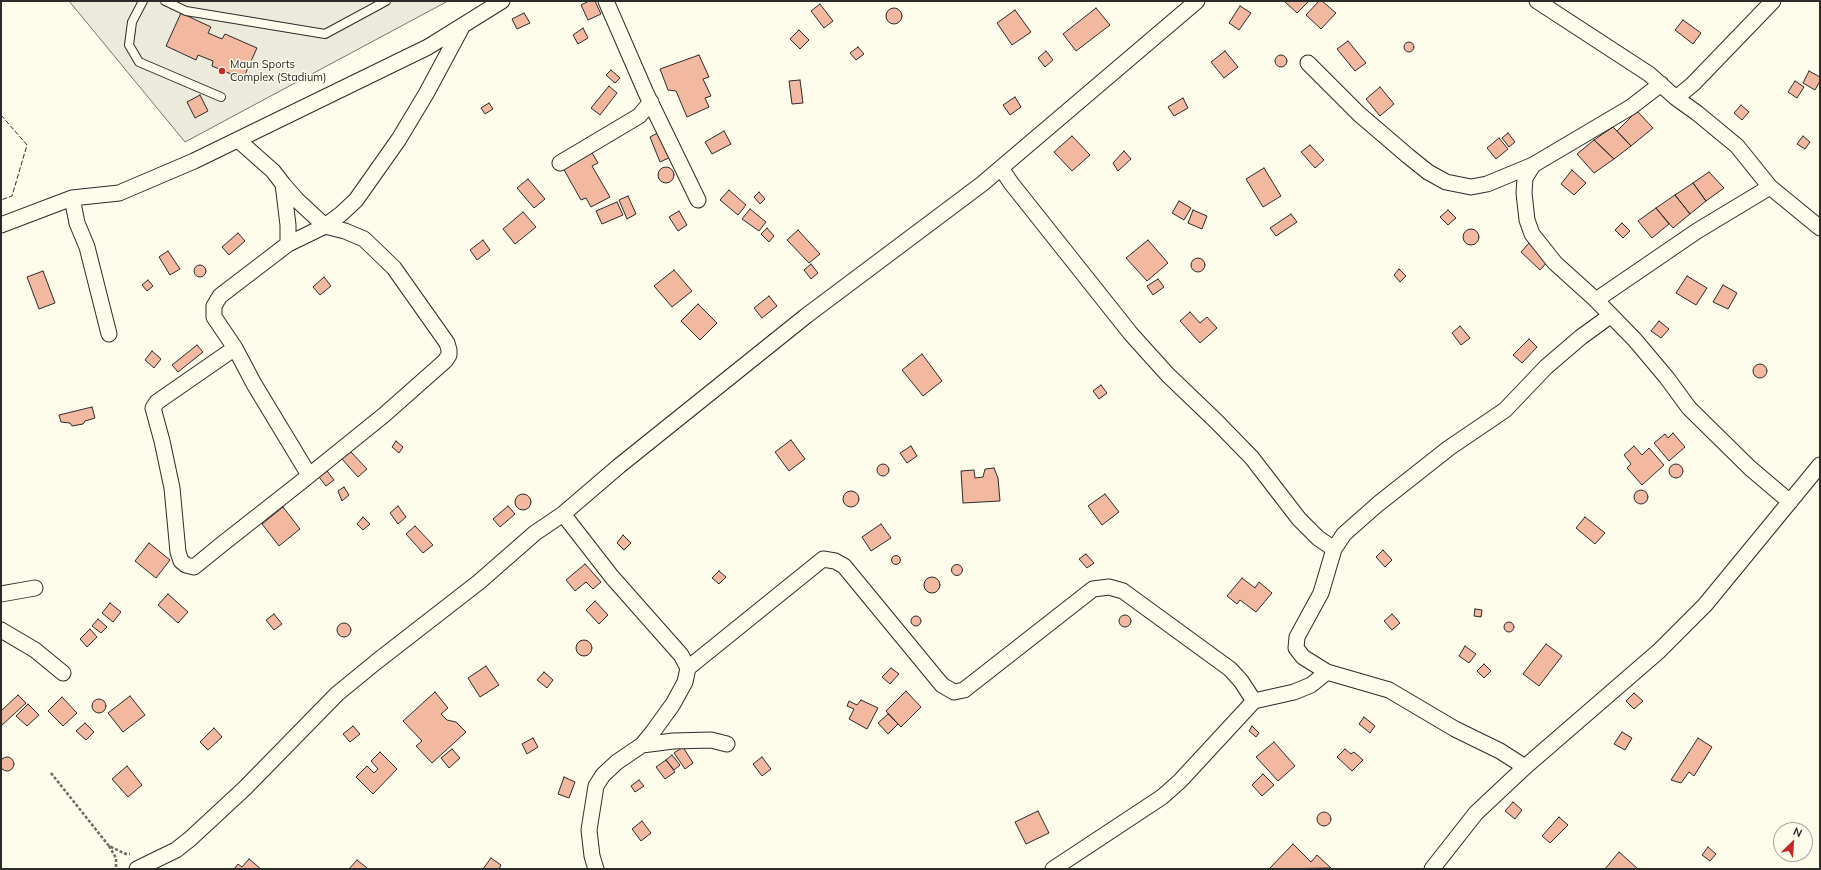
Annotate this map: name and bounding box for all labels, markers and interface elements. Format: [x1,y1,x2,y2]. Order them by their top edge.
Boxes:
place label: Maun Sports Complex (Stadium) [230,58,326,84]
marker: Maun Sports Complex (Stadium) [217,66,227,76]
north arrow [1773,822,1813,862]
text: N [1791,824,1804,840]

